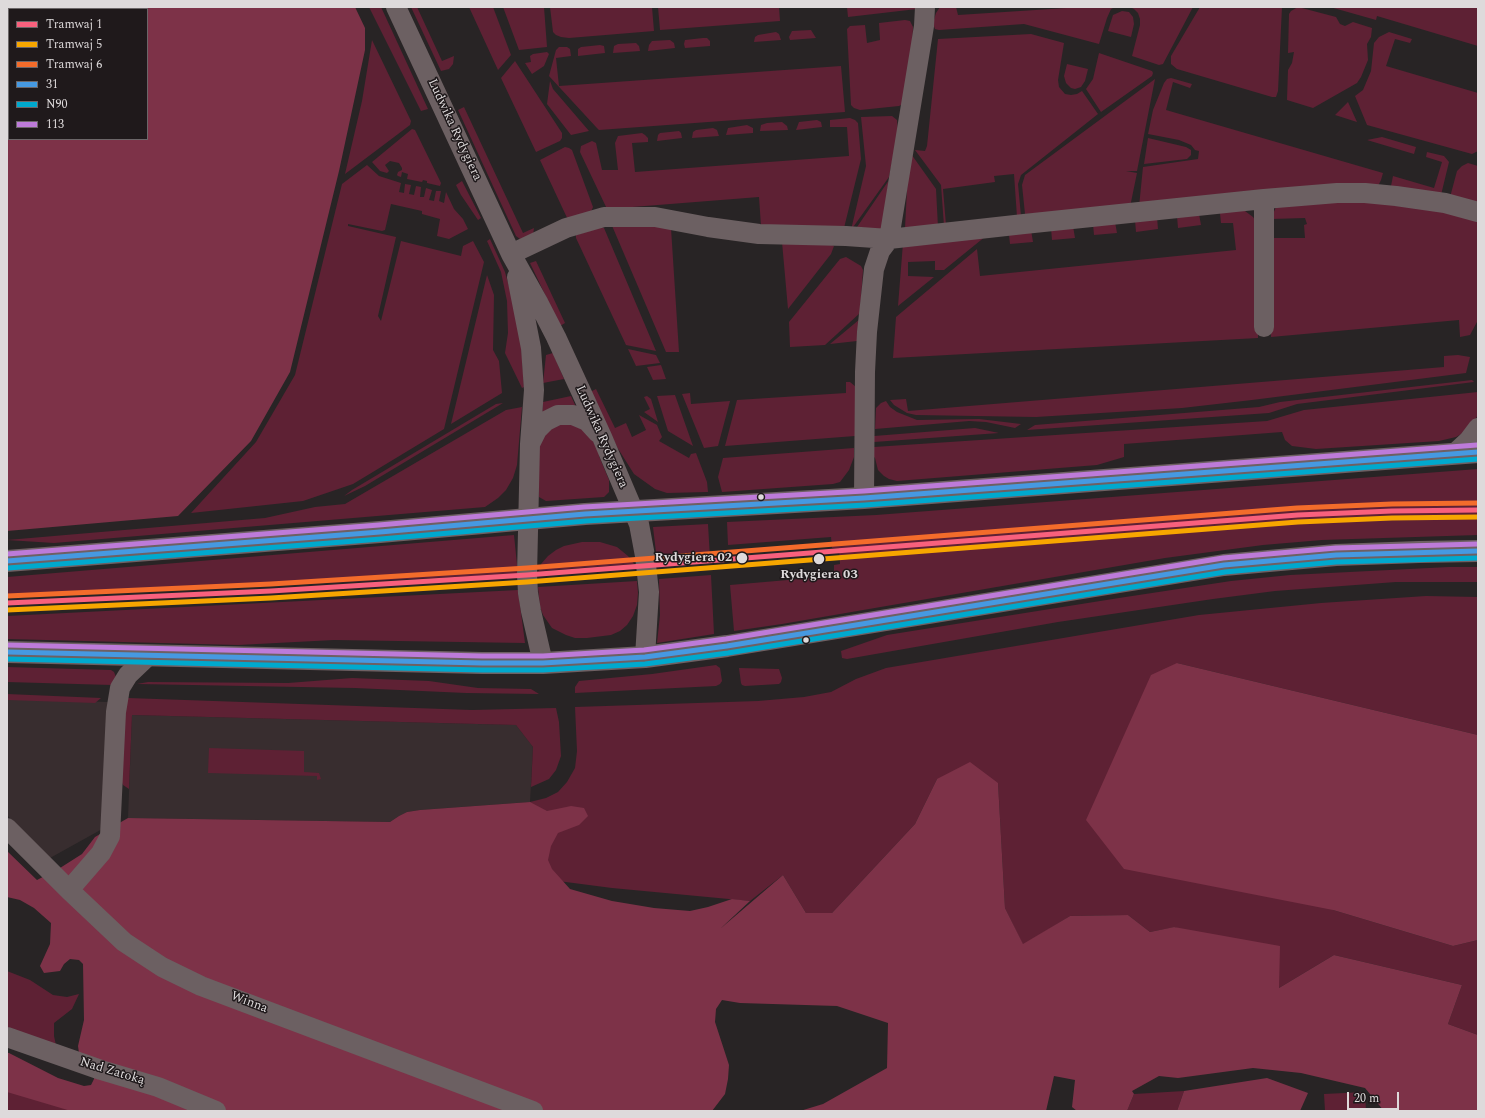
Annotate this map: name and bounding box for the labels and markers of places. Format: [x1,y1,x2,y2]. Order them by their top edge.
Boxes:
unlabelled marker [756,492,766,502]
place label: Rydygiera 02 [655,550,732,566]
marker: Rydygiera 02 [735,551,749,565]
marker: Rydygiera 03 [812,552,826,566]
place label: Rydygiera 03 [780,567,858,583]
unlabelled marker [801,635,811,645]

